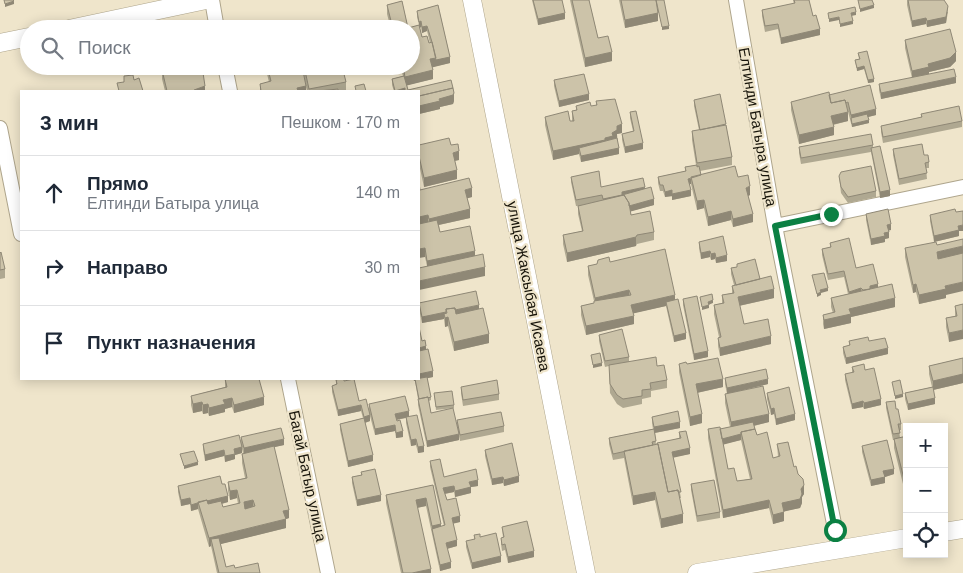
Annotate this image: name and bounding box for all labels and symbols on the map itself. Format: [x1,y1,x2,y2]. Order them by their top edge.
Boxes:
street label: Елтинди Батыра улица [736,46,780,208]
street label: улица Жаксыбая Исаева [504,200,554,373]
route end [820,203,843,226]
street label: Багай Батыр улица [286,409,330,544]
route start [824,519,847,542]

